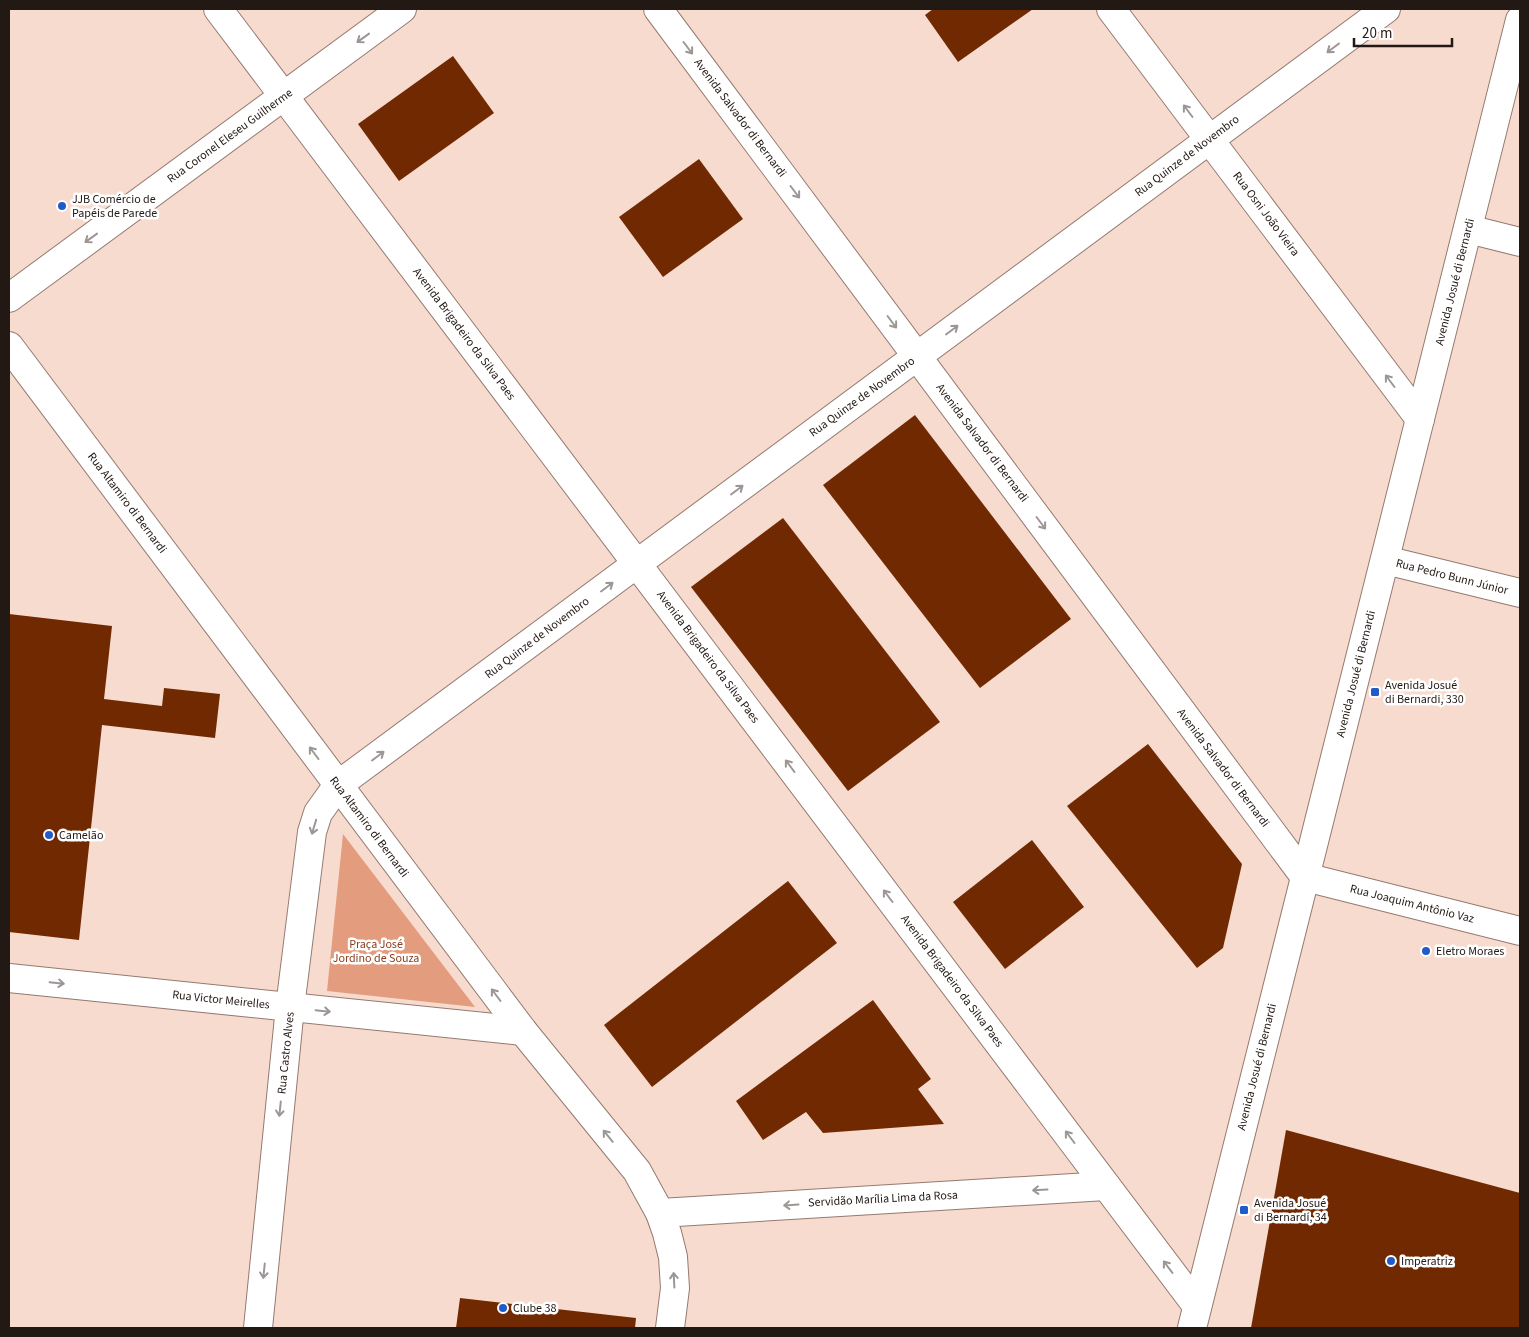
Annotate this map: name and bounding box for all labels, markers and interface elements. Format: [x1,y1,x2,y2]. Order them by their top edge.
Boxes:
scale bar [1354,15,1452,47]
text: 20 m [1362,23,1392,44]
one-way arrow [357,32,370,43]
one-way arrow [682,41,693,54]
one-way arrow [1326,43,1340,53]
street label: Avenida Salvador di Bernardi [690,55,790,181]
street label: Rua Coronel Eleseu Guilherme [164,85,296,187]
one-way arrow [1183,104,1193,118]
street label: Rua Quinze de Novembro [1131,111,1243,201]
street label: Rua Osni João Vieira [1229,168,1303,260]
one-way arrow [790,185,800,199]
place label: JJB Comércio de Papéis de Parede [72,191,157,222]
marker: JJB Comércio de Papéis de Parede [56,200,68,212]
street label: Avenida Josué di Bernardi [1431,217,1479,347]
one-way arrow [84,233,98,243]
street label: Avenida Brigadeiro da Silva Paes [409,264,519,404]
one-way arrow [887,315,897,329]
one-way arrow [945,325,958,336]
street label: Rua Quinze de Novembro [806,353,918,441]
one-way arrow [1385,375,1396,388]
street label: Avenida Salvador di Bernardi [932,380,1032,506]
street label: Rua Altamiro di Bernardi [83,449,171,557]
one-way arrow [730,484,743,495]
one-way arrow [1036,516,1046,530]
street label: Rua Pedro Bunn Júnior [1394,555,1511,599]
one-way arrow [600,581,613,592]
street label: Avenida Brigadeiro da Silva Paes [653,587,763,727]
street label: Rua Quinze de Novembro [481,593,593,683]
street label: Avenida Josué di Bernardi [1332,609,1380,739]
place label: Avenida Josué di Bernardi, 330 [1385,677,1464,708]
marker: Avenida Josué di Bernardi, 330 [1369,686,1381,698]
street label: Avenida Salvador di Bernardi [1173,705,1273,831]
one-way arrow [309,746,319,760]
one-way arrow [371,751,385,761]
one-way arrow [785,759,795,773]
street label: Rua Altamiro di Bernardi [325,773,413,881]
one-way arrow [308,818,318,834]
place label: Camelão [59,827,103,844]
marker: Camelão [43,829,55,841]
street label: Rua Joaquim Antônio Vaz [1348,880,1476,928]
one-way arrow [882,890,893,903]
street label: Avenida Brigadeiro da Silva Paes [897,911,1007,1051]
park label: Praça José Jordino de Souza [333,936,419,967]
place label: Eletro Moraes [1436,943,1504,960]
marker: Eletro Moraes [1420,945,1432,957]
one-way arrow [49,978,65,988]
street label: Rua Victor Meirelles [171,986,271,1014]
one-way arrow [490,989,501,1002]
street label: Avenida Josué di Bernardi [1233,1002,1281,1132]
one-way arrow [315,1006,331,1016]
street label: Rua Castro Alves [273,1011,299,1095]
one-way arrow [275,1101,285,1117]
one-way arrow [602,1129,613,1142]
one-way arrow [1065,1130,1075,1144]
one-way arrow [1032,1185,1048,1194]
street label: Servidão Marília Lima da Rosa [808,1187,958,1211]
place label: Avenida Josué di Bernardi, 34 [1254,1195,1327,1226]
one-way arrow [783,1200,799,1209]
marker: Avenida Josué di Bernardi, 34 [1238,1204,1250,1216]
place label: Imperatriz [1401,1253,1453,1270]
marker: Imperatriz [1385,1255,1397,1267]
one-way arrow [1162,1261,1173,1274]
one-way arrow [259,1263,269,1279]
one-way arrow [670,1272,679,1288]
place label: Clube 38 [513,1300,556,1317]
marker: Clube 38 [497,1302,509,1314]

